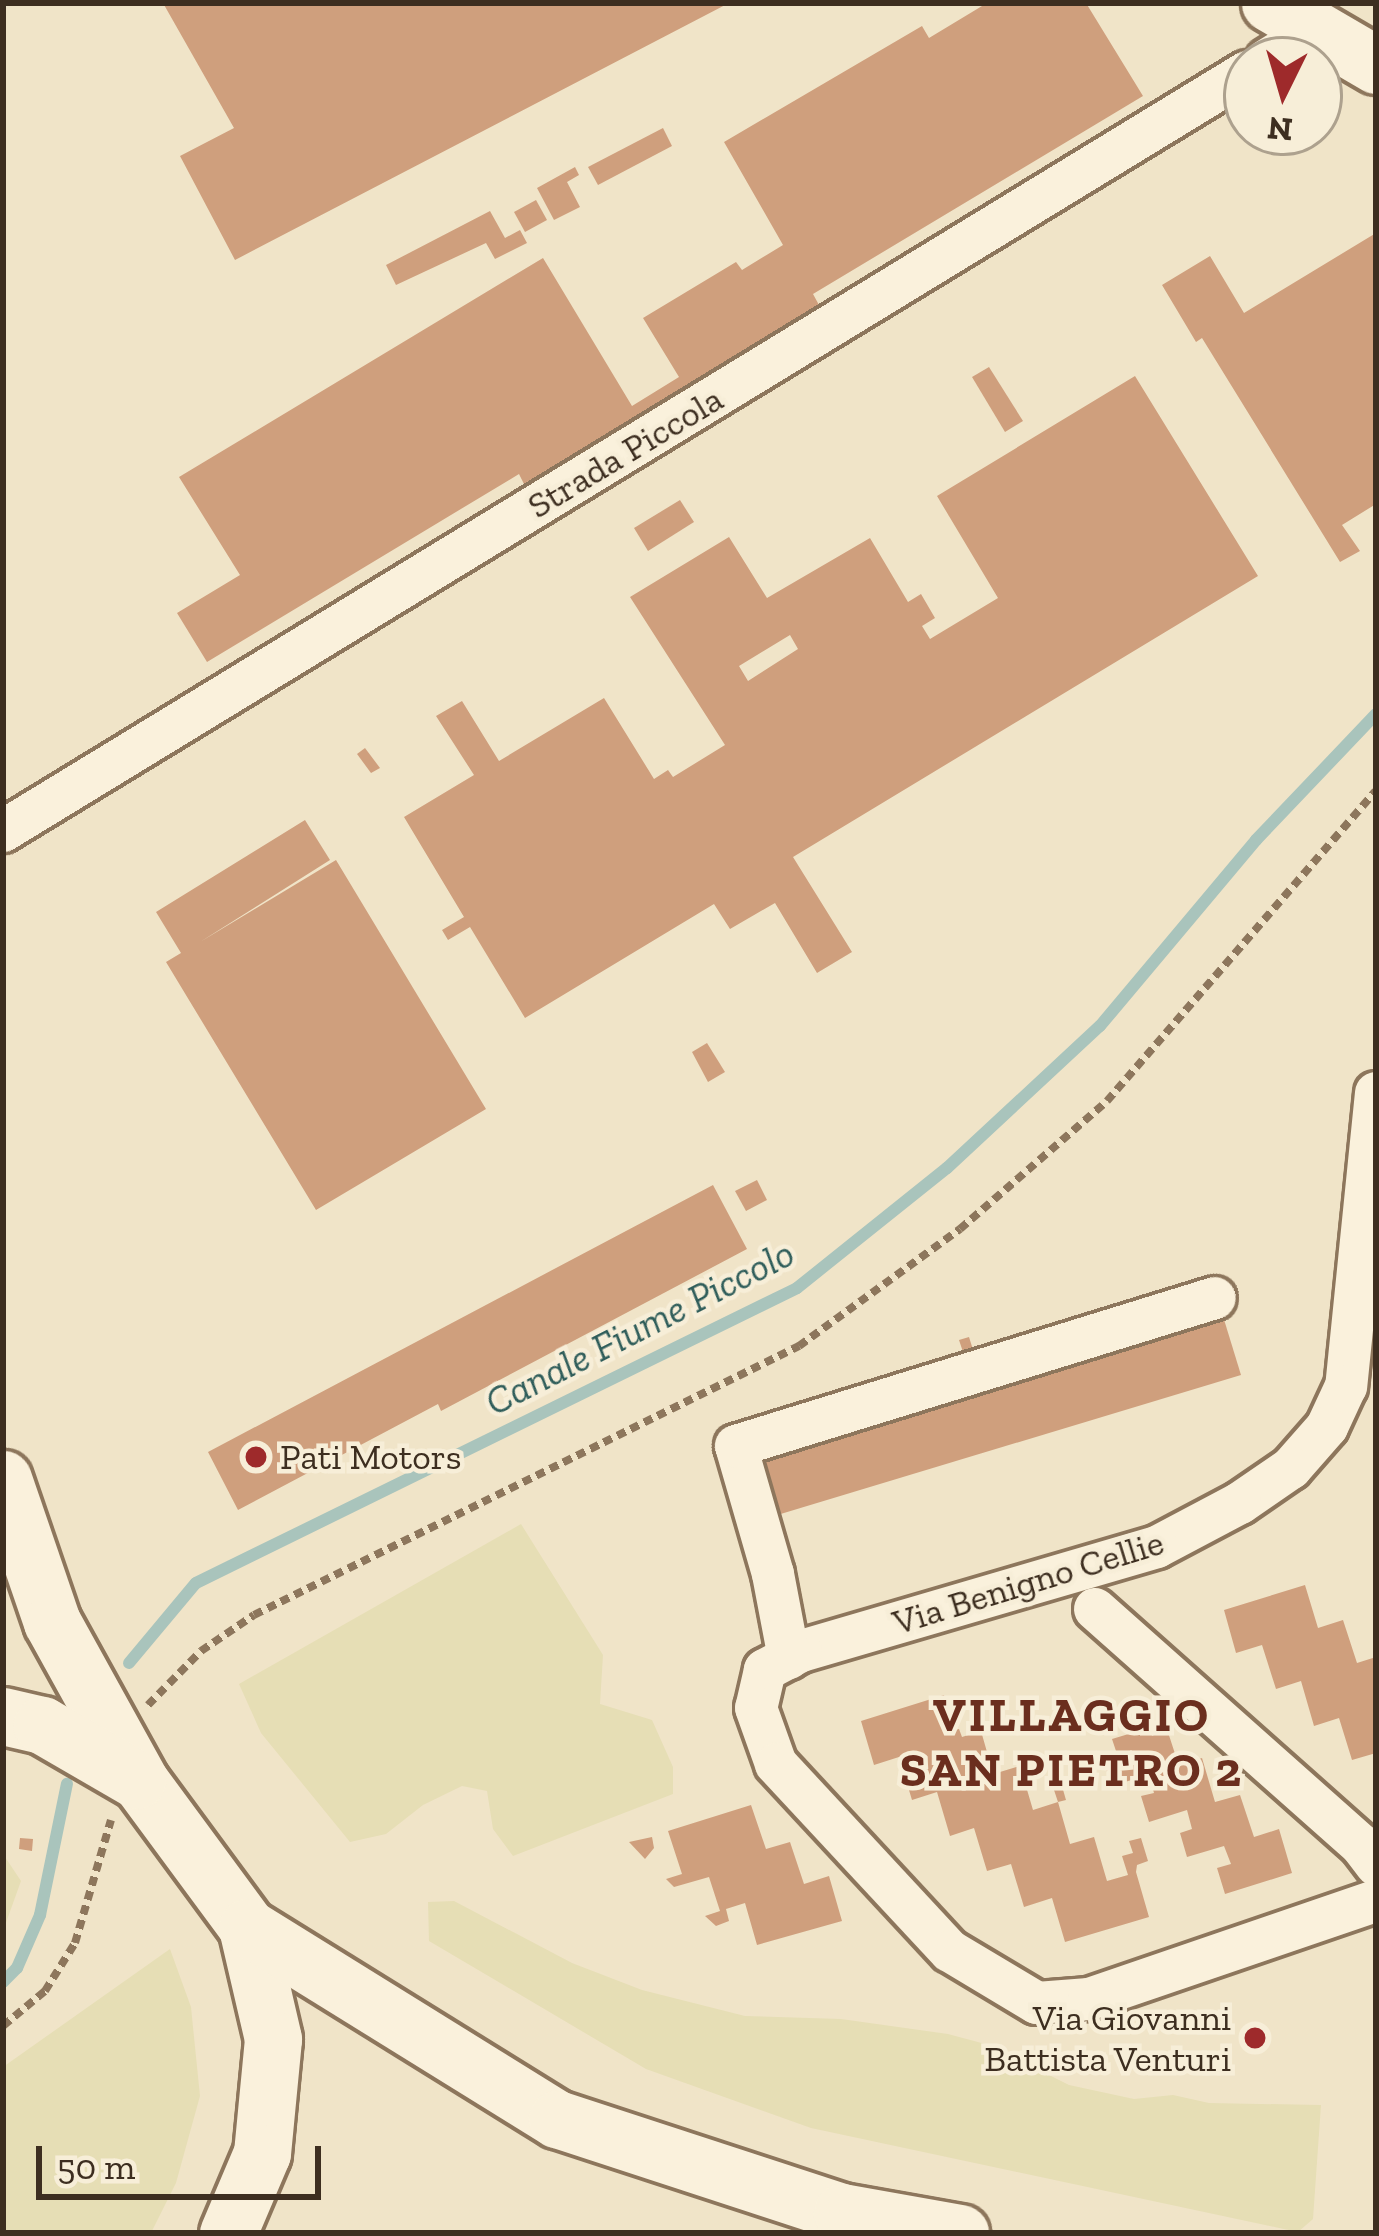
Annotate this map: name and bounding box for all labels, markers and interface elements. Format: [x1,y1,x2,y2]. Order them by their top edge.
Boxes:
north arrow [1223,36,1343,156]
text: N [1266,109,1294,150]
street label: Strada Piccola [520,377,730,527]
water label: Canale Fiume Piccolo [478,1230,802,1426]
place label: Pati Motors [280,1435,462,1479]
marker: Pati Motors [243,1444,269,1470]
street label: Via Benigno Cellie [887,1520,1169,1644]
district label: VILLAGGIO SAN PIETRO 2 [900,1685,1244,1798]
place label: Via Giovanni Battista Venturi [983,1995,1231,2080]
marker: Via Giovanni Battista Venturi [1242,2025,1268,2051]
scale bar [42,2122,327,2196]
text: 50 m [57,2145,135,2188]

